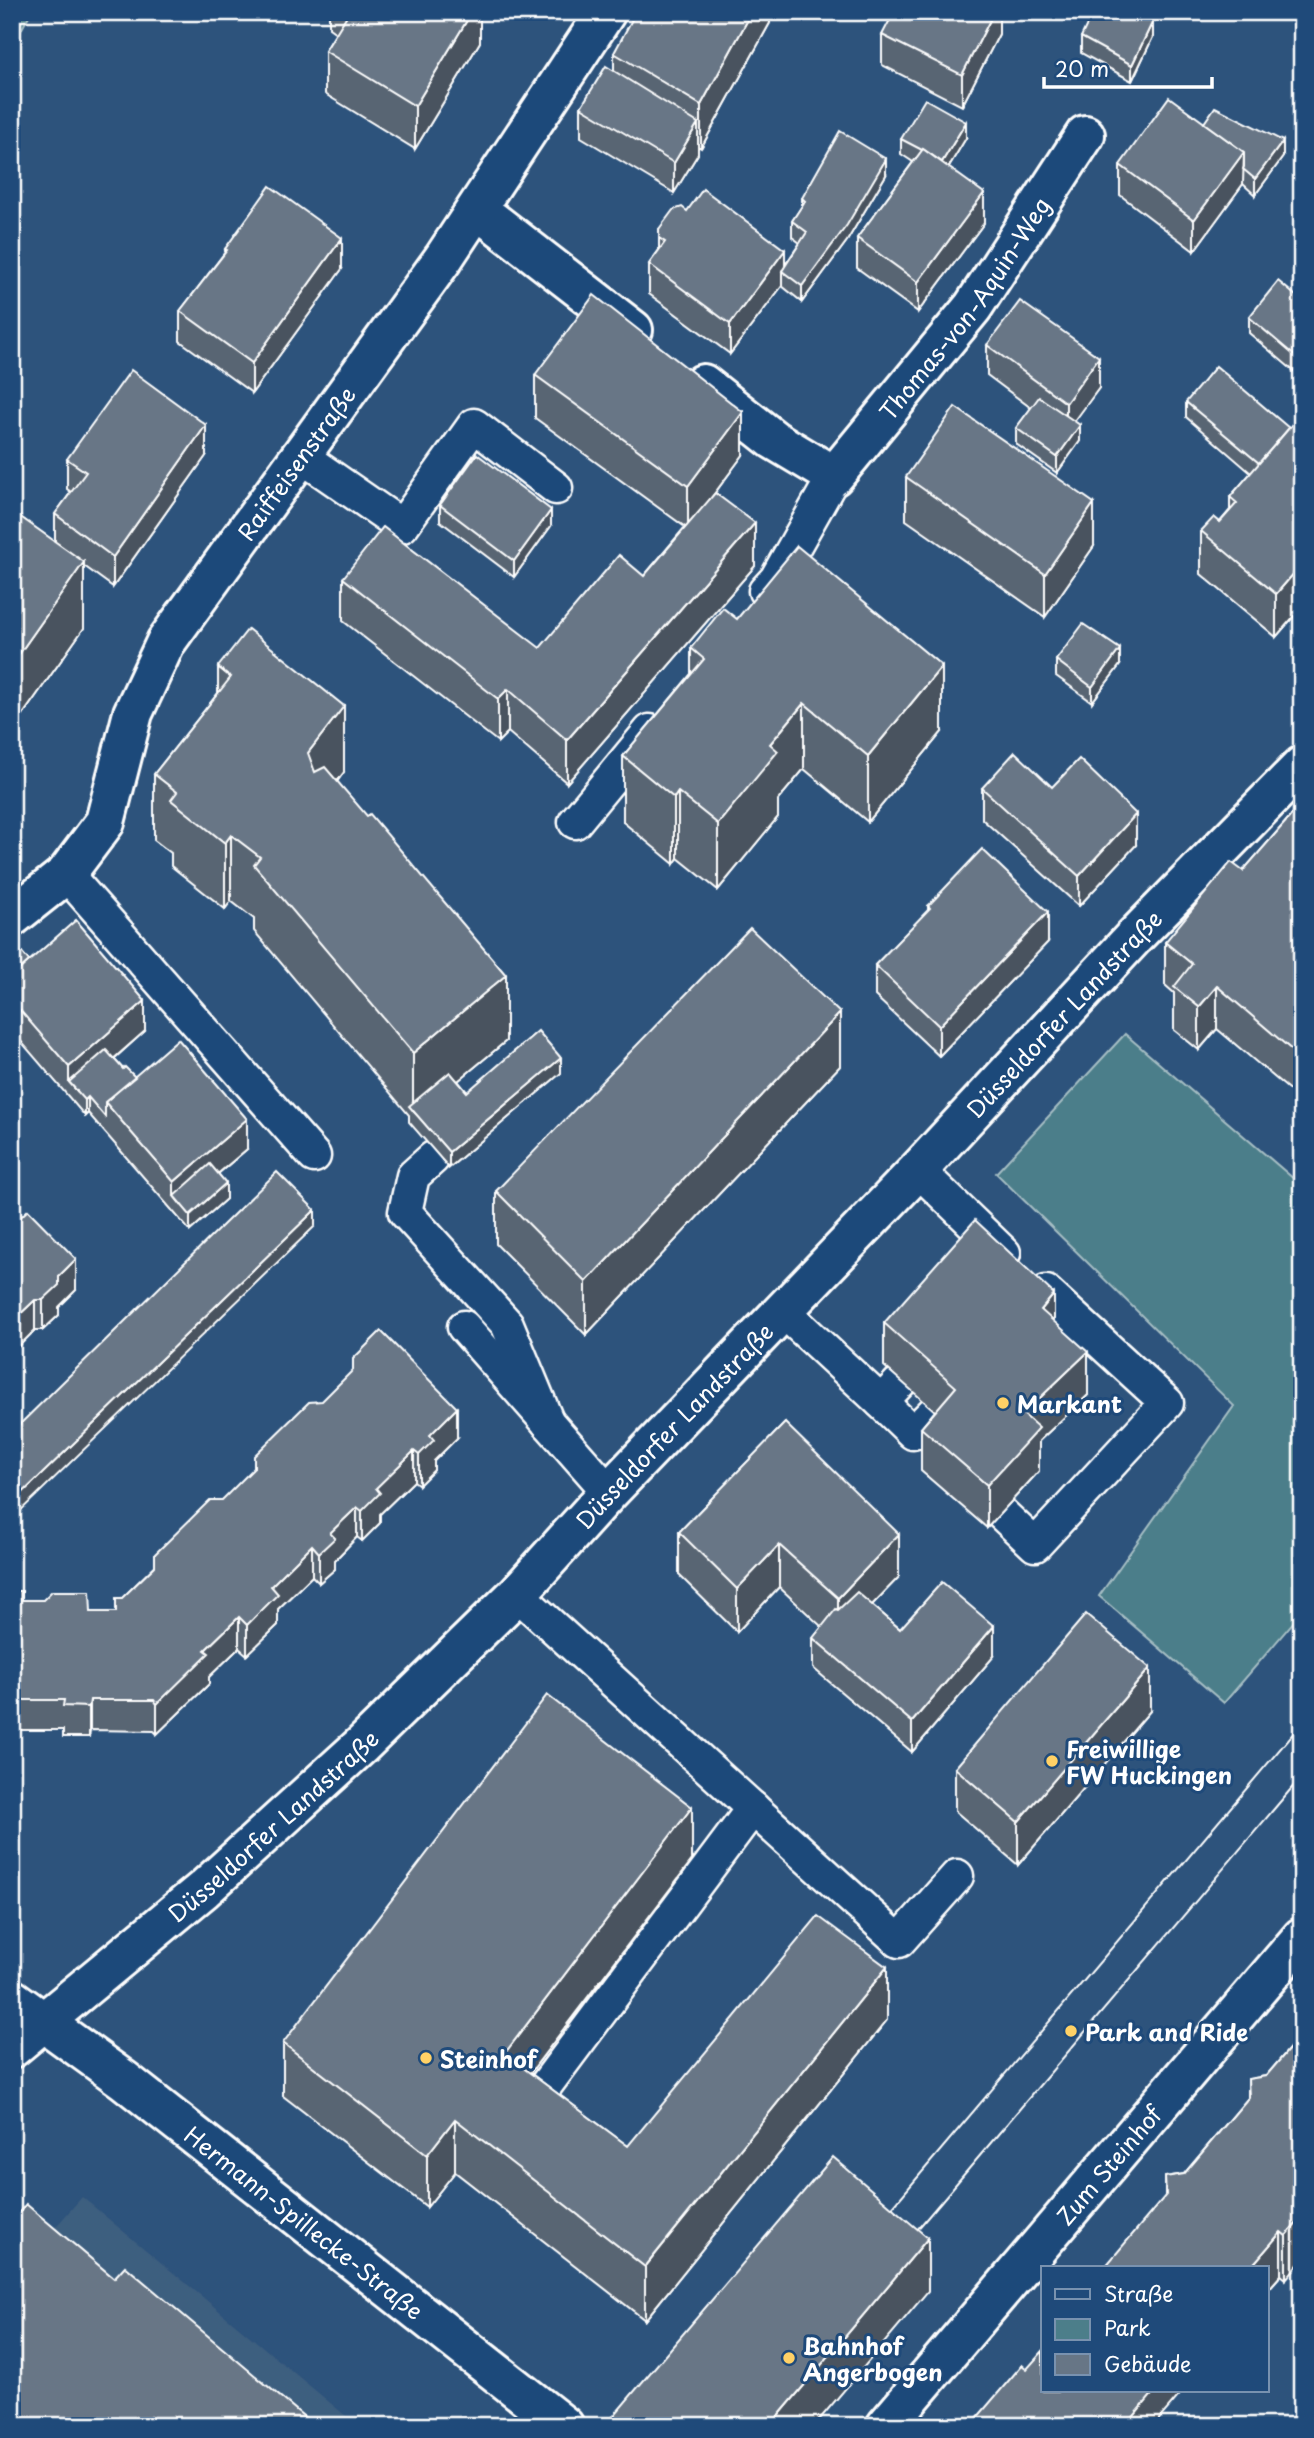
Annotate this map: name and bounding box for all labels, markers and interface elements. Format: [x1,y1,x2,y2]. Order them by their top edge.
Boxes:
scale bar [1044,46,1212,90]
text: 20 m [1055,52,1109,84]
street label: Thomas-von-Aquin-Weg [870,190,1058,427]
street label: Raiffeisenstraße [228,379,363,547]
street label: Düsseldorfer Landstraße [958,901,1169,1125]
street label: Düsseldorfer Landstraße [567,1314,781,1536]
place label: Markant [1017,1386,1122,1421]
marker: Markant [995,1395,1011,1411]
street label: Düsseldorfer Landstraße [160,1721,386,1930]
place label: Freiwillige FW Huckingen [1066,1731,1232,1792]
marker: Freiwillige FW Huckingen [1044,1753,1060,1769]
place label: Park and Ride [1085,2014,1248,2049]
marker: Park and Ride [1063,2023,1079,2039]
place label: Steinhof [440,2041,540,2076]
marker: Steinhof [418,2050,434,2066]
street label: Zum Steinhof [1047,2096,1171,2232]
street label: Hermann-Spillecke-Straße [178,2117,432,2327]
legend [1041,2266,1268,2392]
text: Straße [1104,2277,1173,2309]
text: Park [1104,2311,1151,2343]
place label: Bahnhof Angerbogen [803,2328,943,2389]
text: Gebäude [1104,2347,1191,2379]
marker: Bahnhof Angerbogen [781,2350,797,2366]

